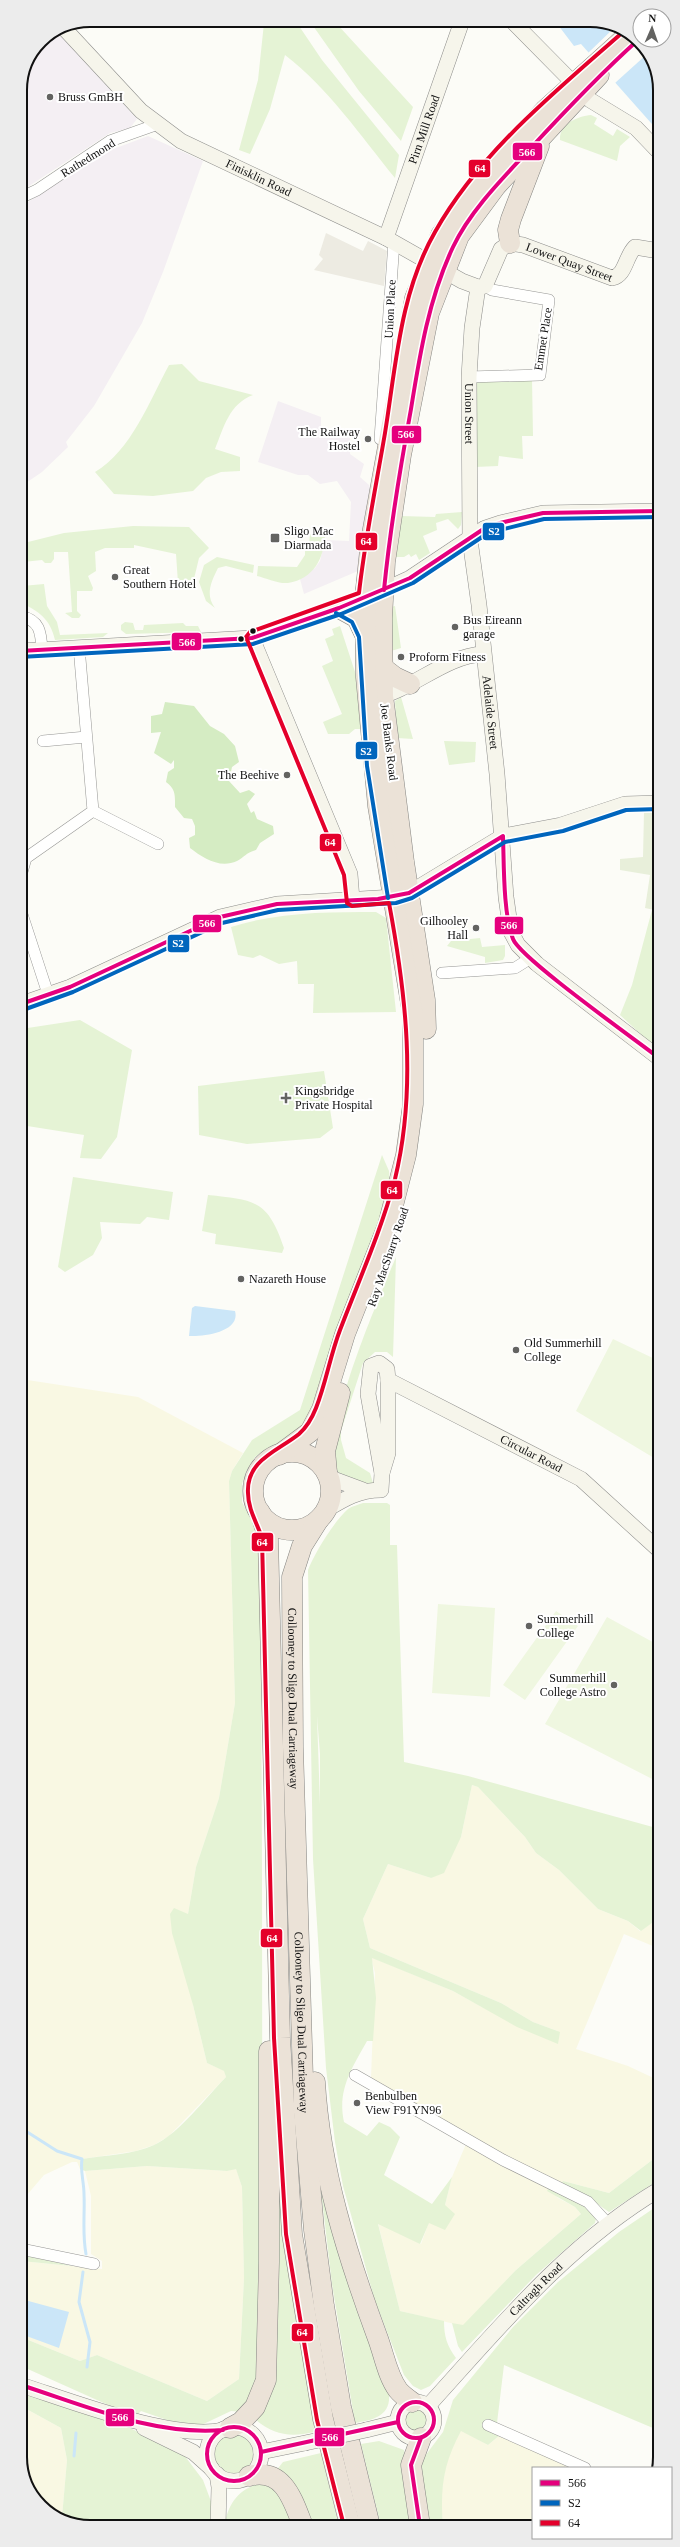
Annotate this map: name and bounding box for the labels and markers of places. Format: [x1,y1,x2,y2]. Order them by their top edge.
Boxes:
place label: Bruss GmBH [58,90,123,104]
marker: Bruss GmBH [45,92,55,102]
place label: The Railway Hostel [298,425,361,453]
marker: The Railway Hostel [363,434,373,444]
place label: Sligo Mac Diarmada [284,524,334,552]
marker: Sligo Mac Diarmada [269,532,281,544]
place label: Great Southern Hotel [123,563,197,591]
marker: Great Southern Hotel [110,572,120,582]
place label: Bus Eireann garage [463,613,522,641]
marker: Bus Eireann garage [450,622,460,632]
unlabelled marker [248,626,258,636]
unlabelled marker [236,634,246,644]
place label: Proform Fitness [409,650,486,664]
marker: Proform Fitness [396,652,406,662]
place label: The Beehive [218,768,279,782]
marker: The Beehive [282,770,292,780]
place label: Gilhooley Hall [420,914,469,942]
marker: Gilhooley Hall [471,923,481,933]
place label: Kingsbridge Private Hospital [295,1084,373,1112]
marker: Kingsbridge Private Hospital [280,1092,292,1104]
place label: Nazareth House [249,1272,326,1286]
marker: Nazareth House [236,1274,246,1284]
place label: Old Summerhill College [524,1336,602,1364]
marker: Old Summerhill College [511,1345,521,1355]
place label: Summerhill College [537,1612,594,1640]
marker: Summerhill College [524,1621,534,1631]
place label: Summerhill College Astro [540,1671,607,1699]
marker: Summerhill College Astro [609,1680,619,1690]
place label: Benbulben View F91YN96 [365,2089,441,2117]
marker: Benbulben View F91YN96 [352,2098,362,2108]

